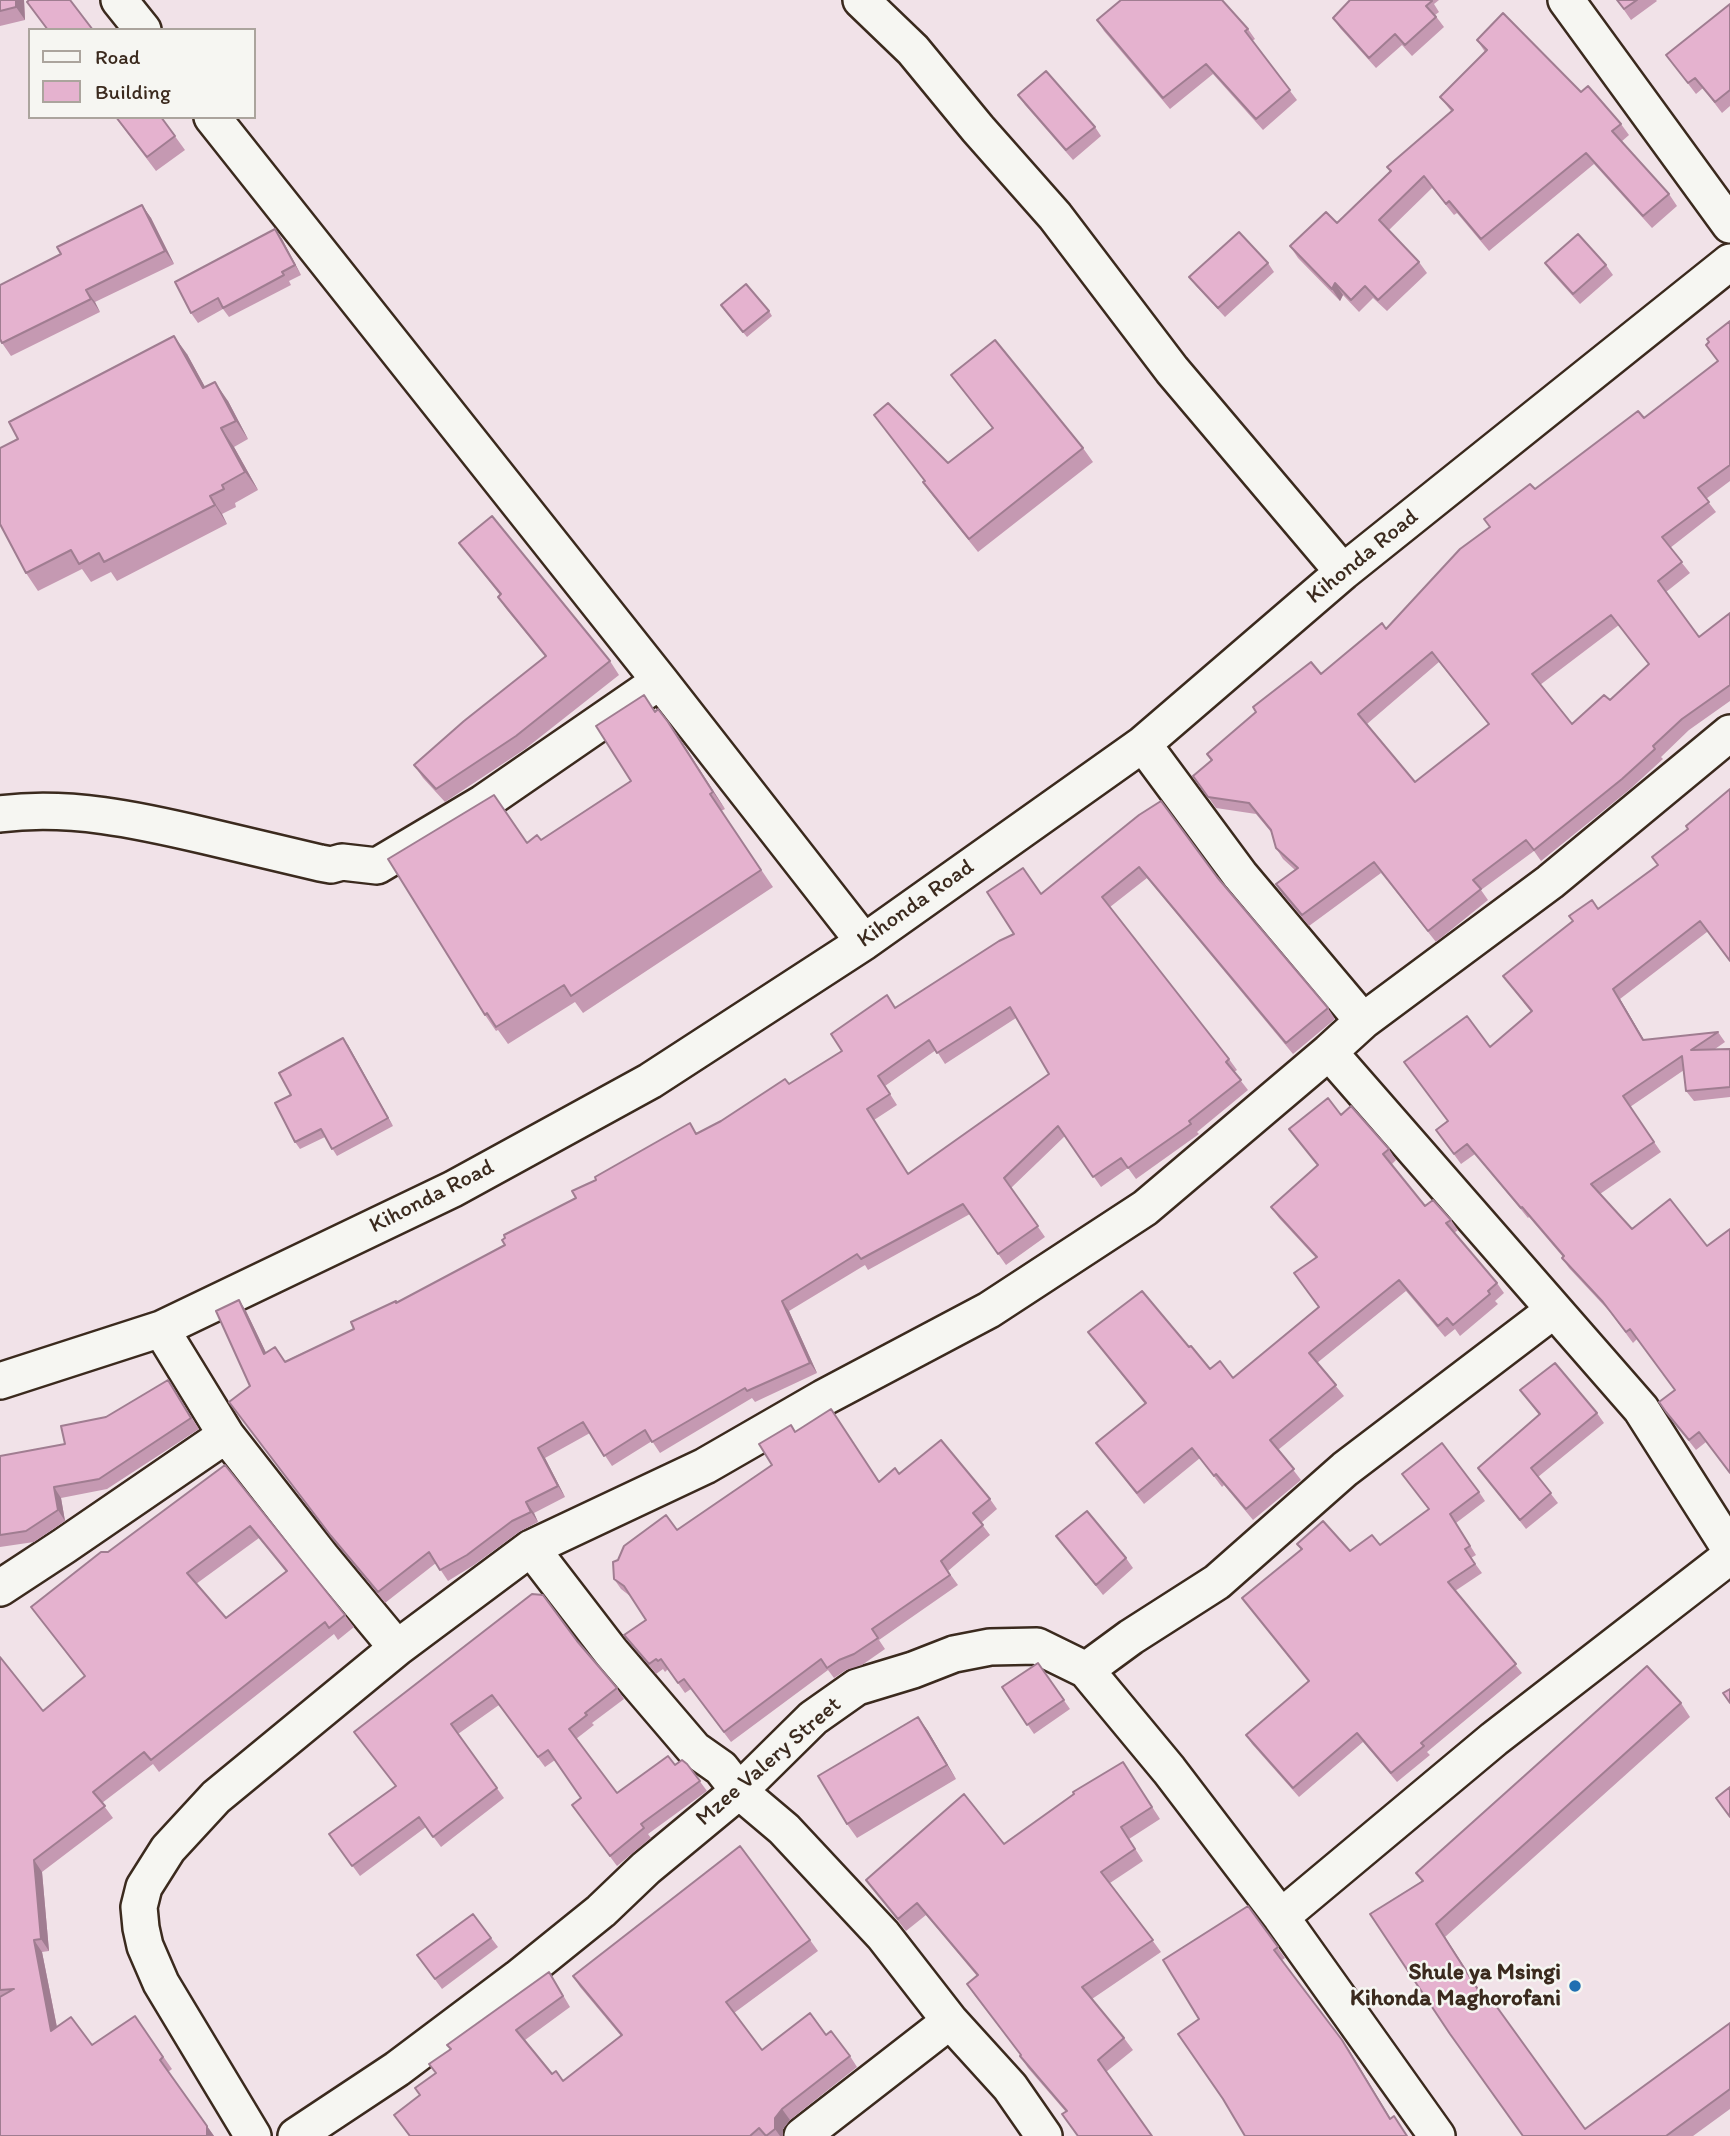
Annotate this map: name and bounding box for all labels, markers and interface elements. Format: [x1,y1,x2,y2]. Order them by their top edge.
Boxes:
legend [28,28,256,119]
text: Road [95,44,140,69]
text: Building [95,79,171,104]
street label: Kihonda Road [1301,503,1425,611]
street label: Kihonda Road [852,854,980,954]
street label: Kihonda Road [365,1154,499,1240]
street label: Mzee Valery Street [691,1691,847,1833]
place label: Shule ya Msingi Kihonda Maghorofani [1350,1959,1561,2013]
marker: Shule ya Msingi Kihonda Maghorofani [1567,1978,1583,1994]

